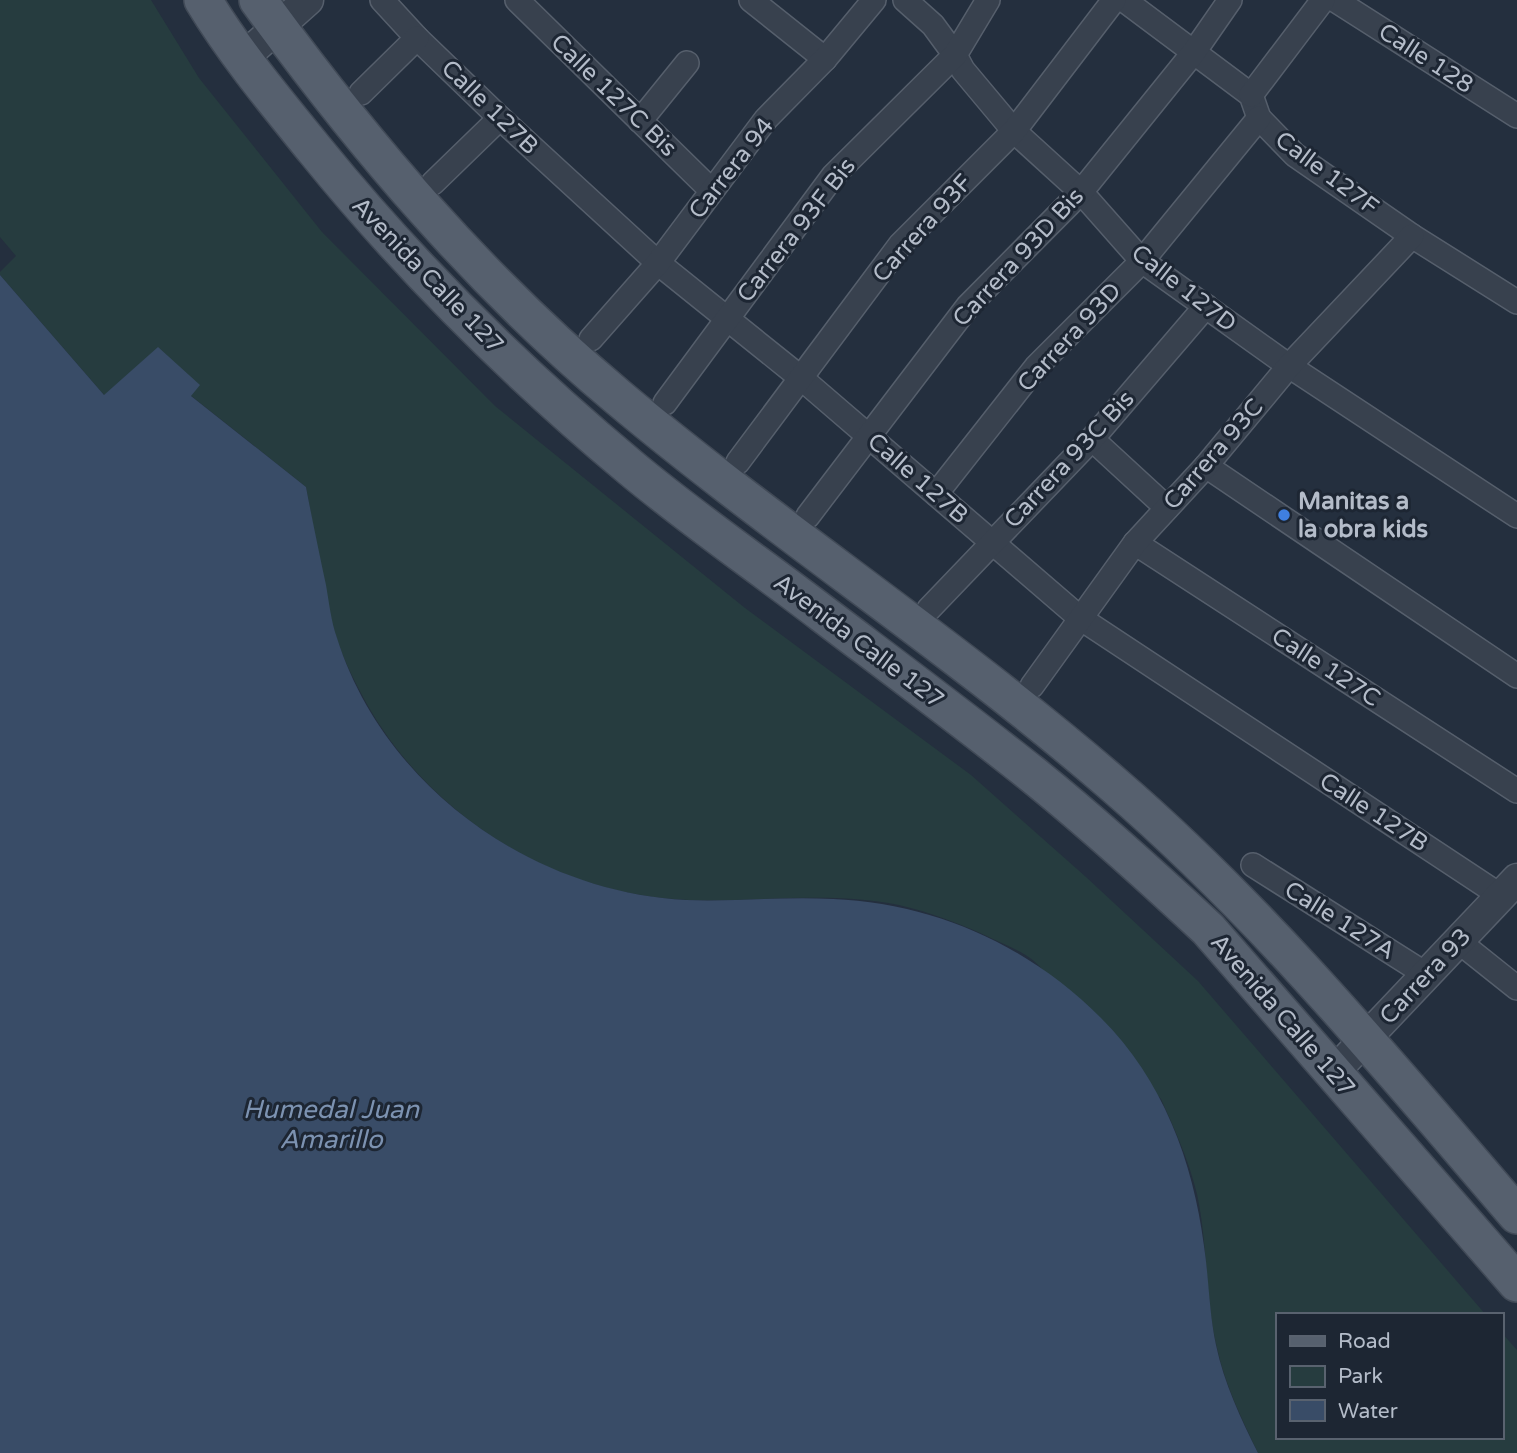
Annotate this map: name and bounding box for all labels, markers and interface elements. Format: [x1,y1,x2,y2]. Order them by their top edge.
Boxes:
street label: Calle 128 [1373,17,1479,100]
street label: Calle 127C Bis [545,28,683,163]
street label: Calle 127B [435,54,544,161]
street label: Carrera 94 [683,112,780,225]
street label: Calle 127F [1269,125,1384,222]
street label: Carrera 93F Bis [731,152,862,308]
street label: Carrera 93F [866,168,978,288]
street label: Carrera 93D Bis [947,182,1090,333]
street label: Avenida Calle 127 [346,191,510,359]
street label: Calle 127D [1125,238,1242,338]
street label: Carrera 93D [1011,277,1127,398]
street label: Carrera 93C Bis [998,384,1141,534]
street label: Carrera 93C [1157,393,1269,516]
street label: Calle 127B [861,427,974,530]
place label: Manitas a la obra kids [1298,487,1428,544]
marker: Manitas a la obra kids [1276,507,1292,523]
street label: Avenida Calle 127 [768,568,950,715]
street label: Calle 127C [1266,622,1386,713]
street label: Calle 127B [1314,767,1434,858]
street label: Calle 127A [1279,875,1400,966]
street label: Carrera 93 [1374,922,1477,1030]
street label: Avenida Calle 127 [1204,928,1361,1103]
water label: Humedal Juan Amarillo [243,1094,420,1155]
legend [1276,1313,1503,1439]
text: Road [1338,1329,1391,1354]
text: Park [1338,1364,1383,1389]
text: Water [1338,1399,1398,1424]

